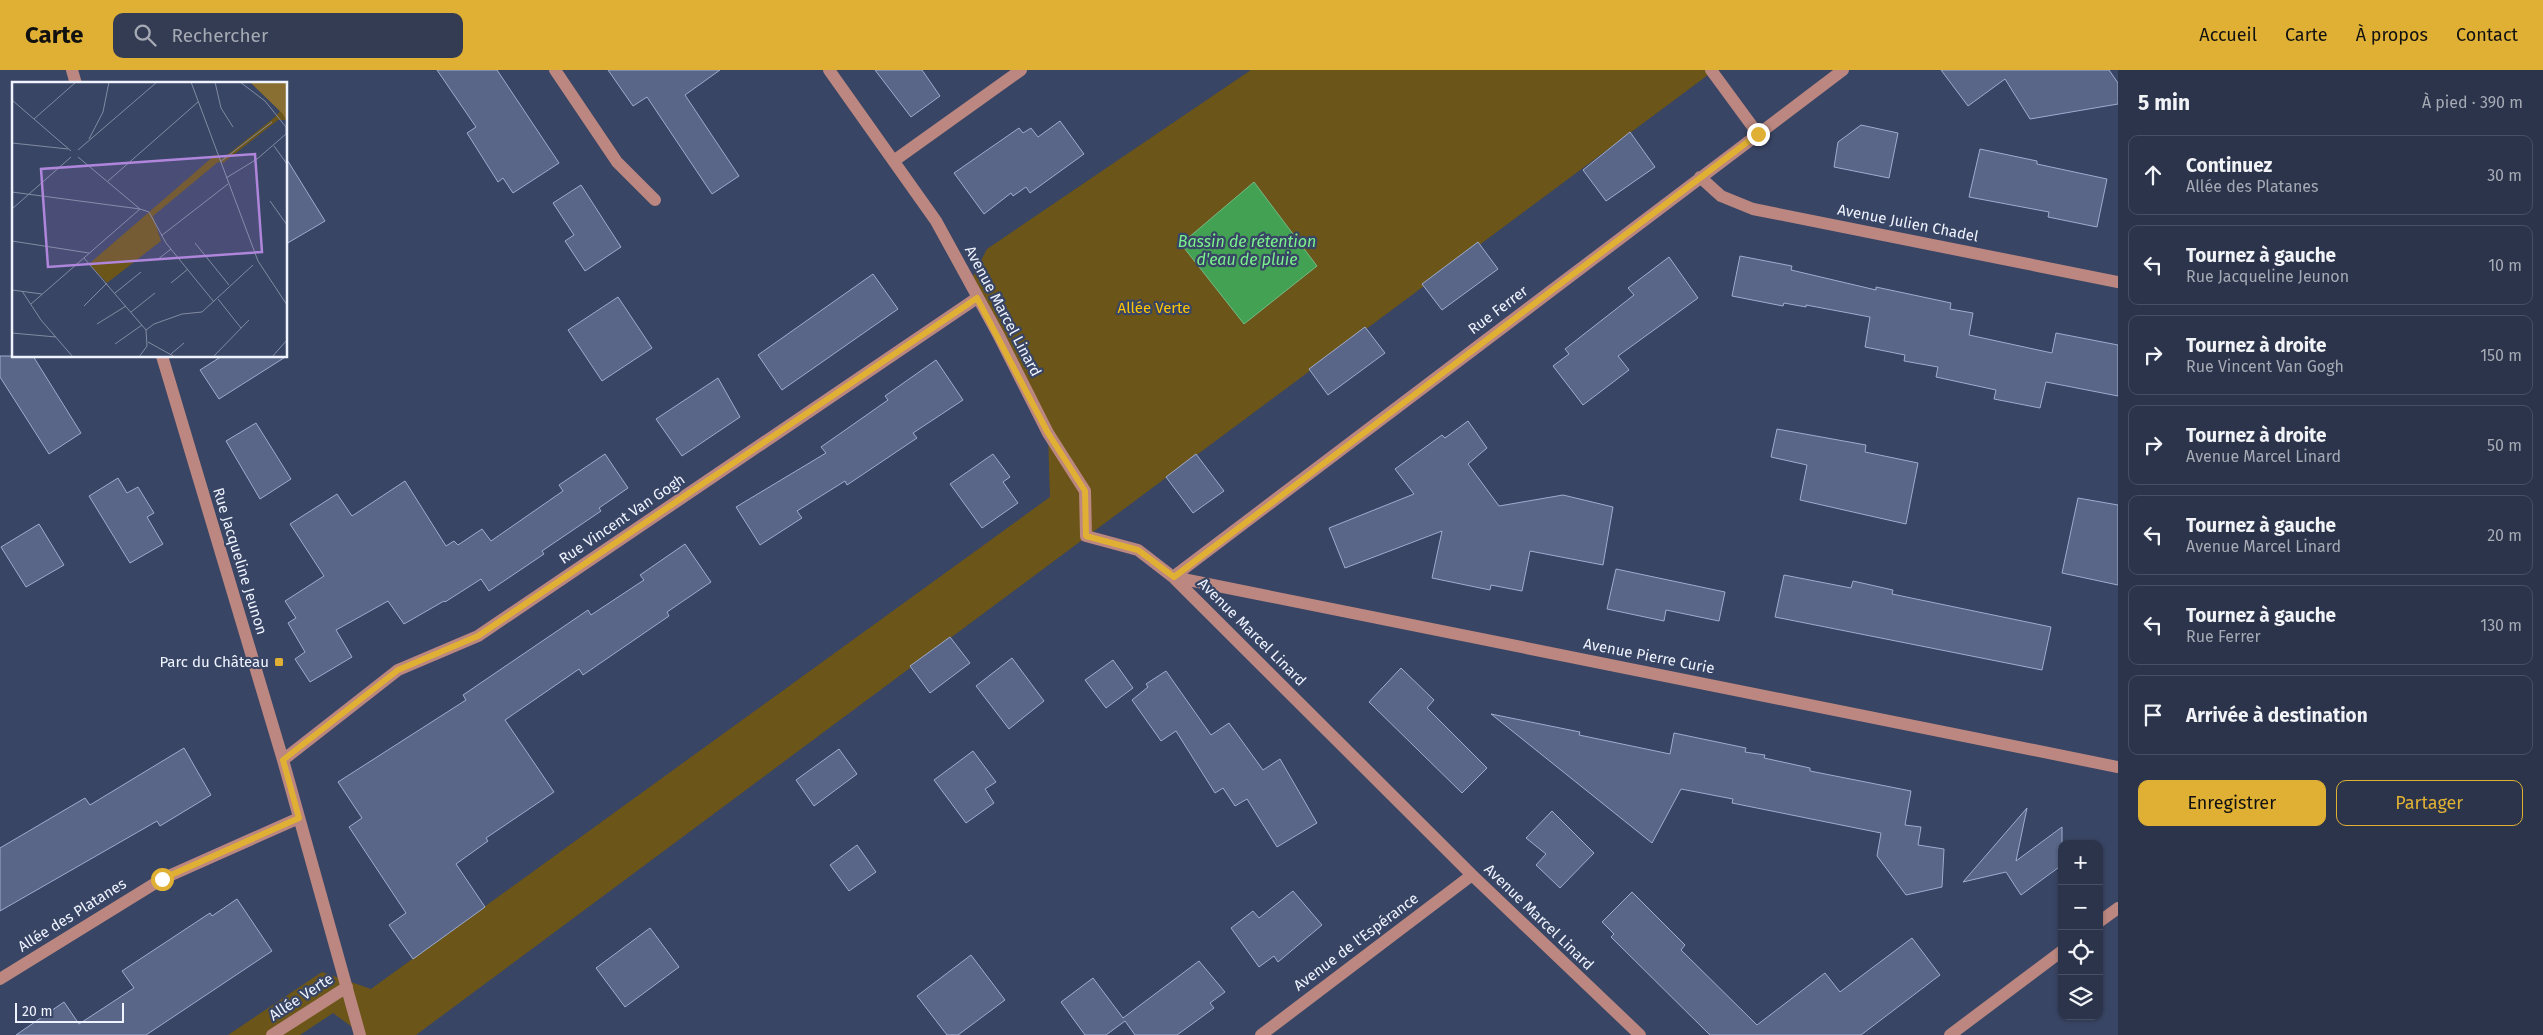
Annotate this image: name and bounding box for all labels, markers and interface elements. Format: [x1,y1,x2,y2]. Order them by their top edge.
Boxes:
search box [113,13,463,58]
text: Carte [25,21,83,49]
icon: search [131,21,159,49]
text: Rechercher [171,24,268,47]
text: Accueil [2199,24,2257,46]
text: Carte [2285,24,2328,46]
text: À propos [2356,24,2428,46]
text: Contact [2456,24,2518,46]
inset map [12,82,288,358]
text: 5 min [2138,90,2190,116]
text: À pied · 390 m [2422,93,2523,112]
route end [1747,123,1770,146]
text: Continuez [2186,154,2272,177]
icon: ahead [2139,161,2167,189]
text: 30 m [2487,166,2522,185]
text: Allée des Platanes [2186,177,2319,196]
street label: Avenue Julien Chadel [1836,200,1981,246]
water label: Bassin de rétention d'eau de pluie [1178,232,1316,269]
street label: Avenue Marcel Linard [961,243,1045,379]
text: Tournez à gauche [2186,244,2336,267]
icon: left [2139,251,2167,279]
text: 10 m [2488,256,2522,275]
text: Rue Jacqueline Jeunon [2186,267,2349,286]
street label: Rue Ferrer [1465,282,1532,338]
park label: Allée Verte [1118,299,1190,317]
text: Tournez à droite [2186,334,2327,357]
icon: right [2139,341,2167,369]
text: 150 m [2480,346,2522,365]
text: Rue Vincent Van Gogh [2186,357,2344,376]
text: Tournez à droite [2186,424,2327,447]
icon: right [2139,431,2167,459]
text: 50 m [2487,436,2522,455]
text: Avenue Marcel Linard [2186,447,2341,466]
street label: Rue Vincent Van Gogh [556,470,688,568]
street label: Rue Jacqueline Jeunon [209,485,271,637]
text: Tournez à gauche [2186,514,2336,537]
icon: left [2139,521,2167,549]
text: 20 m [2487,526,2522,545]
text: Avenue Marcel Linard [2186,537,2341,556]
street label: Avenue Marcel Linard [1194,574,1310,690]
text: Tournez à gauche [2186,604,2336,627]
icon: left [2139,611,2167,639]
text: 130 m [2480,616,2522,635]
text: Rue Ferrer [2186,627,2261,646]
street label: Avenue Pierre Curie [1582,634,1716,678]
place label: Parc du Château [159,653,269,671]
marker: Parc du Château [273,656,285,668]
icon: arrive [2139,701,2167,729]
text: Arrivée à destination [2186,704,2368,727]
button: Enregistrer [2138,780,2326,826]
button: Partager [2336,780,2523,826]
map controls [2058,840,2103,1020]
button: + [2058,840,2103,885]
street label: Avenue Marcel Linard [1480,860,1598,974]
route start [151,868,174,891]
street label: Allée des Platanes [15,874,129,956]
button: − [2058,885,2103,930]
street label: Avenue de l'Espérance [1290,889,1422,995]
button: locate [2058,930,2103,975]
street label: Allée Verte [266,970,336,1024]
button: layers [2058,975,2103,1020]
scale bar [15,1000,124,1023]
text: 20 m [22,1003,52,1020]

